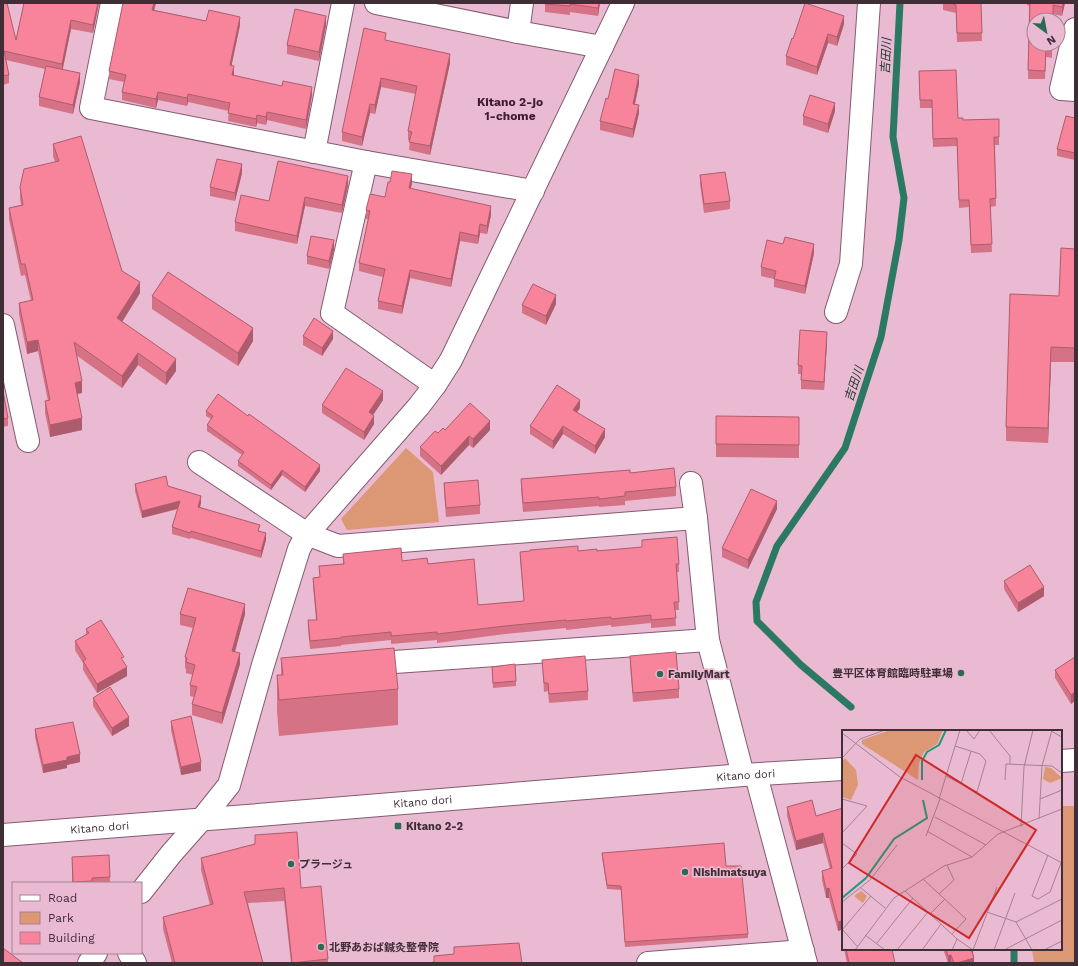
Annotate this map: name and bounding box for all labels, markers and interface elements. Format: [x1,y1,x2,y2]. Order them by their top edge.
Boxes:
north arrow [1026,12,1066,52]
text: N [1044,32,1058,48]
water label: 吉田川 [878,36,894,74]
district label: Kitano 2-jo 1-chome [477,95,543,123]
water label: 吉田川 [842,363,867,403]
place label: 豊平区体育館臨時駐車場 [832,667,953,680]
place label: FamilyMart [668,668,730,681]
marker: 豊平区体育館臨時駐車場 [956,668,966,678]
marker: FamilyMart [655,669,665,679]
inset map [842,730,1062,950]
street label: Kitano dori [716,767,776,784]
street label: Kitano dori [393,793,453,811]
street label: Kitano dori [70,819,130,837]
place label: Kitano 2-2 [406,820,463,833]
marker: Kitano 2-2 [393,821,403,831]
place label: プラージュ [299,858,353,871]
marker: プラージュ [286,859,296,869]
place label: Nishimatsuya [693,866,767,879]
marker: Nishimatsuya [680,867,690,877]
legend [12,882,142,954]
text: Road [48,891,77,905]
text: Park [48,911,74,925]
text: Building [48,931,95,945]
place label: 北野あおば鍼灸整骨院 [329,941,439,954]
marker: 北野あおば鍼灸整骨院 [316,942,326,952]

